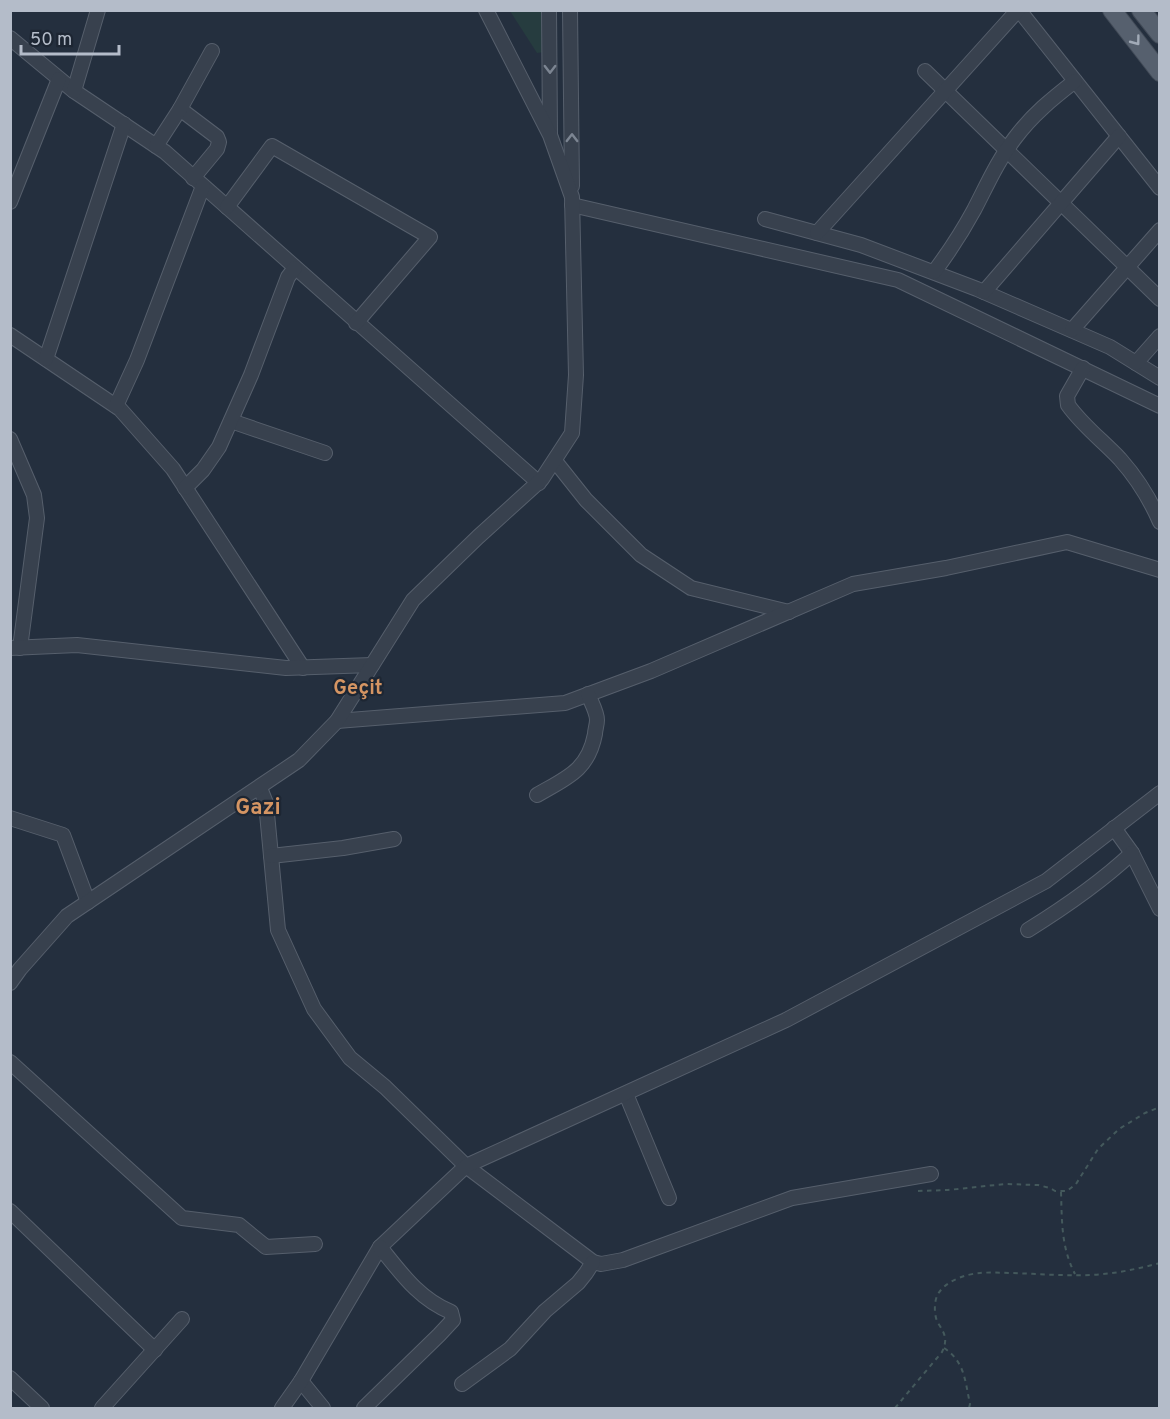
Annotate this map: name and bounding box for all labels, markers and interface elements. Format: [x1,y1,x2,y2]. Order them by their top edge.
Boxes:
scale bar [21,18,118,56]
text: 50 m [30,29,72,52]
one-way arrow [1129,34,1140,45]
one-way arrow [544,64,556,73]
one-way arrow [566,134,578,143]
district label: Geçit [333,676,383,702]
district label: Gazi [235,795,281,822]

